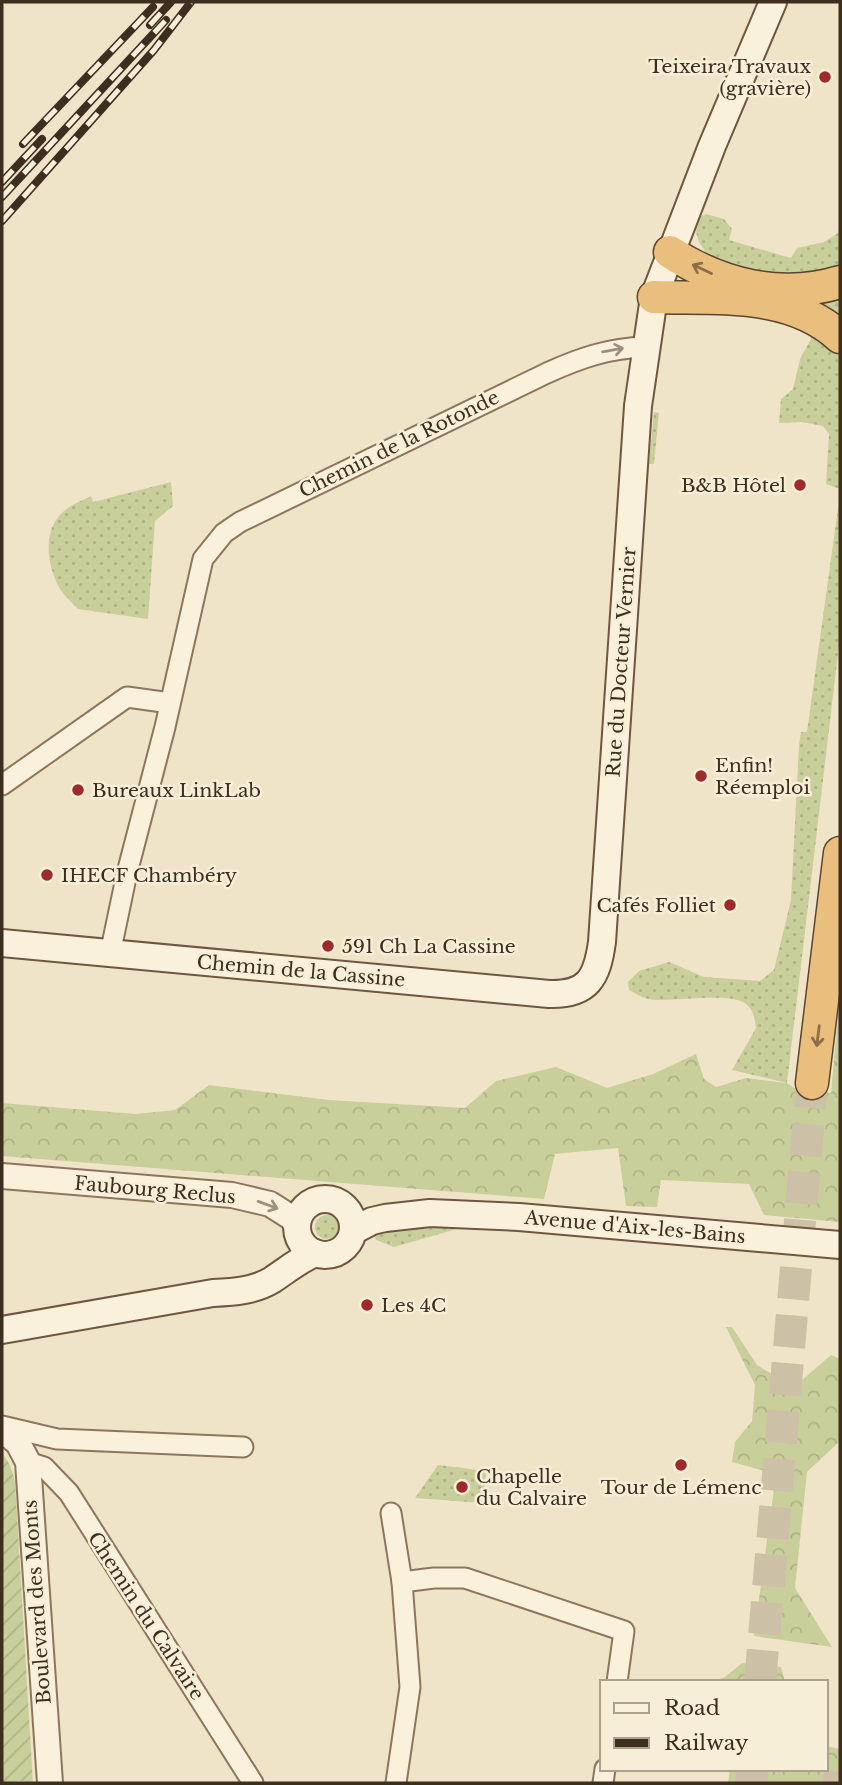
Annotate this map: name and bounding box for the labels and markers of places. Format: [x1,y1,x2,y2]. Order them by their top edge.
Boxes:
place label: Teixeira Travaux (gravière) [648,55,811,100]
marker: Teixeira Travaux (gravière) [817,69,833,85]
place label: B&B Hôtel [681,474,786,497]
marker: B&B Hôtel [792,477,808,493]
place label: Enfin! Réemploi [715,754,811,799]
marker: Enfin! Réemploi [693,768,709,784]
place label: Bureaux LinkLab [92,779,261,802]
marker: Bureaux LinkLab [70,782,86,798]
place label: IHECF Chambéry [61,864,237,887]
marker: IHECF Chambéry [39,867,55,883]
place label: Cafés Folliet [596,894,717,917]
marker: Cafés Folliet [722,897,738,913]
place label: 591 Ch La Cassine [342,935,516,958]
marker: 591 Ch La Cassine [320,938,336,954]
place label: Les 4C [381,1294,446,1317]
marker: Les 4C [359,1297,375,1313]
marker: Tour de Lémenc [673,1457,689,1473]
place label: Chapelle du Calvaire [476,1465,587,1510]
place label: Tour de Lémenc [601,1476,761,1499]
marker: Chapelle du Calvaire [454,1479,470,1495]

